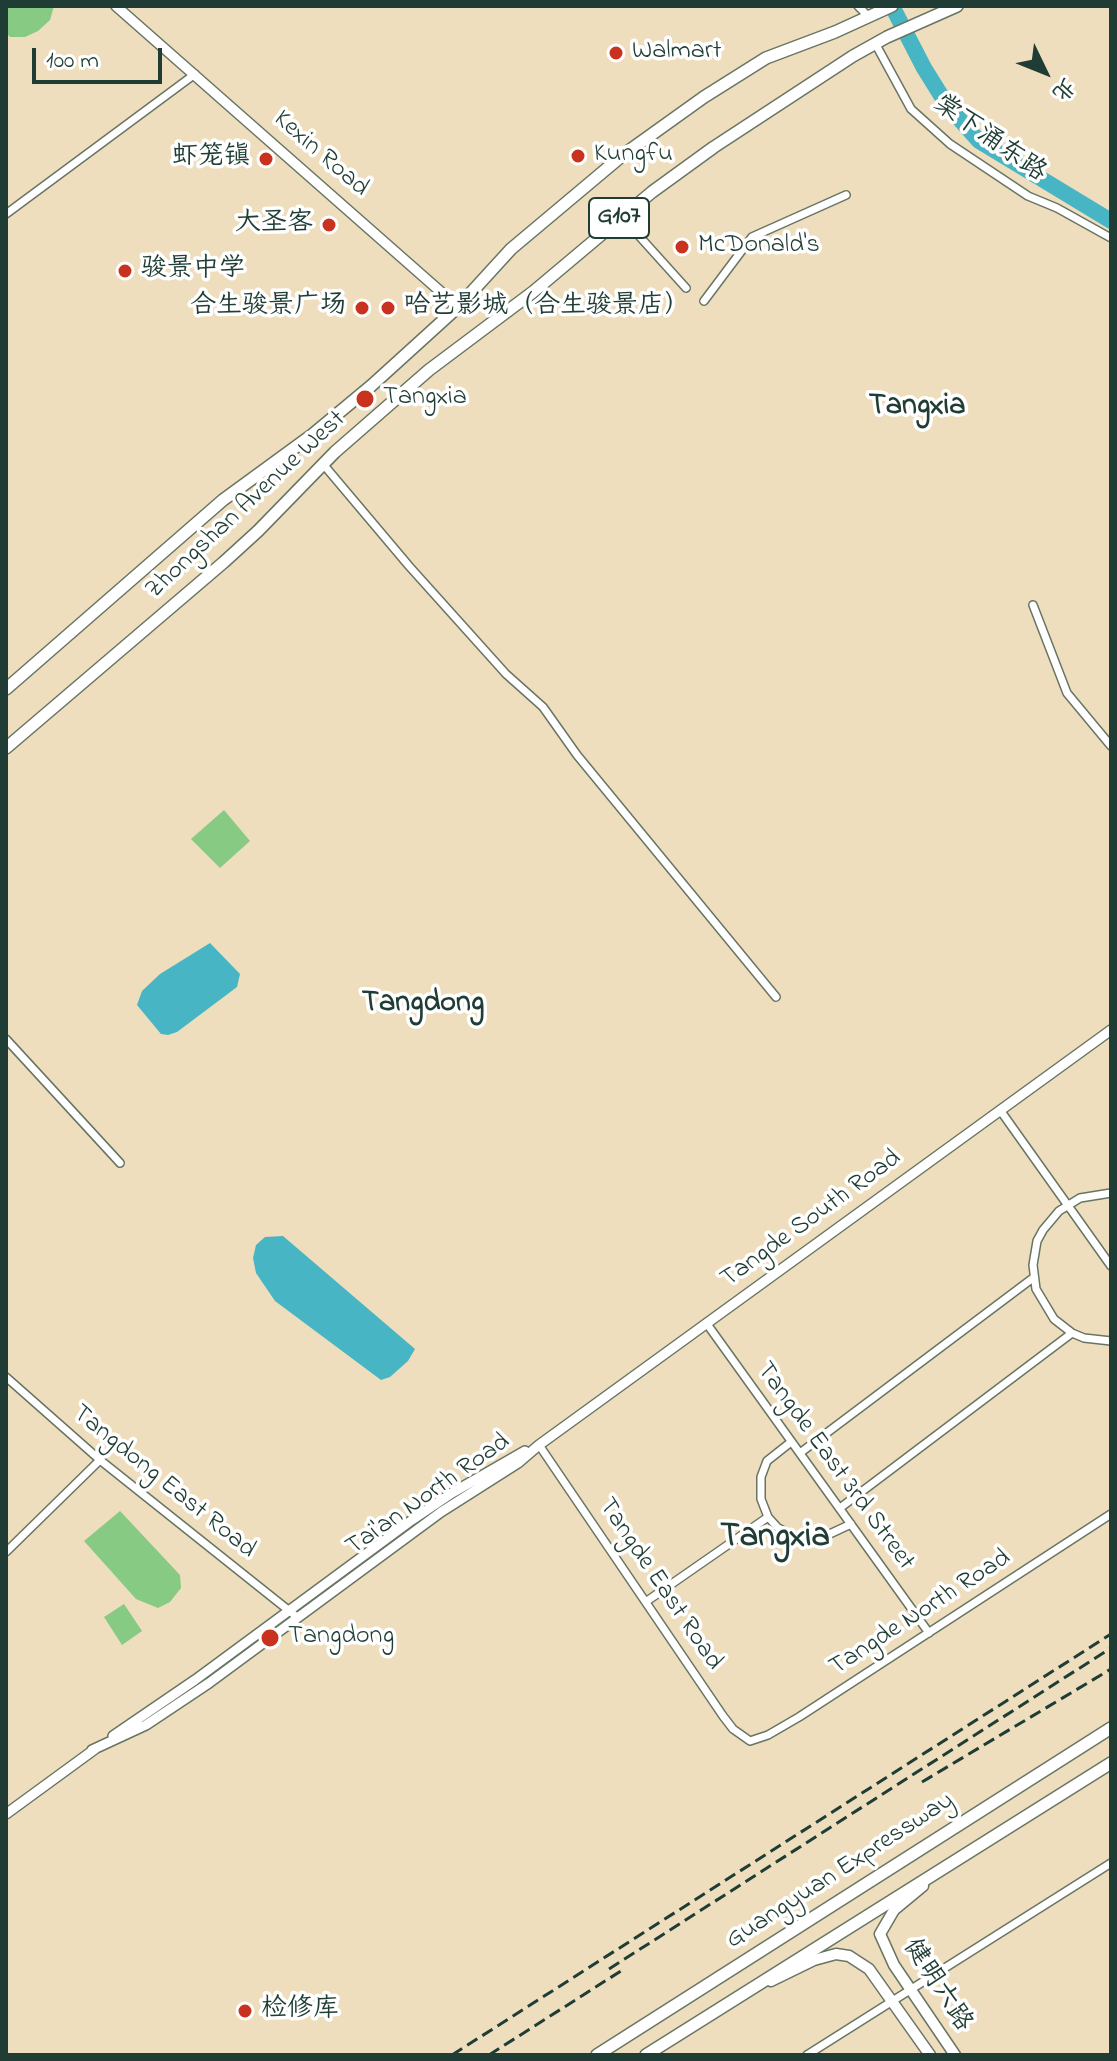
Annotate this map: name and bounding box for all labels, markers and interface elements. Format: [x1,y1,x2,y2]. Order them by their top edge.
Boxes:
scale bar [36,32,166,82]
north arrow [1005,32,1085,112]
place label: Walmart [632,37,722,69]
text: 100 m [46,44,99,79]
marker: Walmart [607,44,625,62]
text: 北 [1043,69,1082,107]
street label: 棠下涌东路 [927,90,1051,190]
street label: Kexin Road [266,105,374,205]
place label: Kungfu [594,140,673,172]
place label: 虾笼镇 [172,143,250,175]
marker: Kungfu [569,147,587,165]
marker: 虾笼镇 [257,150,275,168]
road number: G107 [589,198,649,238]
place label: 大圣客 [235,209,313,241]
marker: 大圣客 [320,216,338,234]
place label: McDonald's [698,231,820,263]
marker: McDonald's [673,238,691,256]
place label: 骏景中学 [141,255,245,287]
marker: 骏景中学 [116,262,134,280]
place label: 合生骏景广场 [190,292,346,324]
place label: 哈艺影城（合生骏景店） [404,292,690,324]
marker: 合生骏景广场 [353,299,371,317]
marker: 哈艺影城（合生骏景店） [379,299,397,317]
place label: Tangxia [383,383,467,415]
marker: Tangxia [354,388,376,410]
district label: Tangxia [869,390,965,426]
street label: Zhongshan Avenue West [141,405,353,607]
district label: Tangdong [362,987,484,1023]
street label: Tangde South Road [716,1144,908,1296]
street label: Tangde East 3rd Street [748,1357,920,1577]
street label: Tangdong East Road [65,1399,261,1567]
street label: Tai'an North Road [341,1428,517,1564]
street label: Tangde East Road [590,1493,728,1677]
district label: Tangxia [720,1519,830,1559]
street label: Tangde North Road [825,1544,1017,1684]
place label: Tangdong [288,1622,394,1654]
marker: Tangdong [259,1627,281,1649]
street label: Guangyuan Expressway [721,1787,961,1957]
street label: 健明六路 [895,1934,977,2038]
place label: 检修库 [261,1995,339,2027]
marker: 检修库 [236,2002,254,2020]

